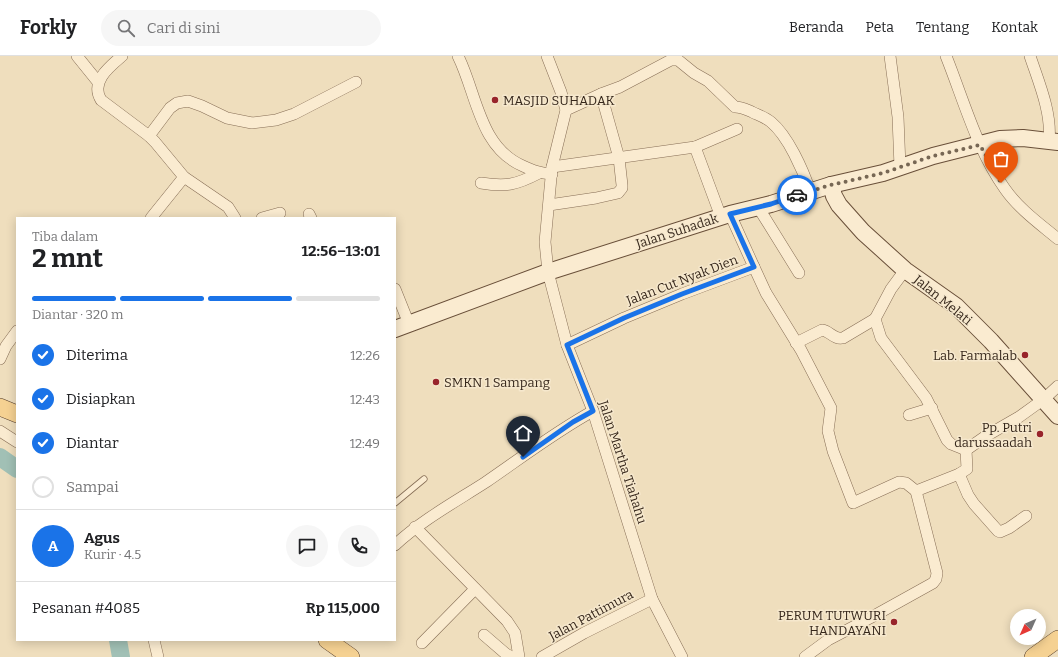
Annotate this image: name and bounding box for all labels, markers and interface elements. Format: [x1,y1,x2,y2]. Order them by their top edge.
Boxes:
search box [101,10,381,46]
text: Forkly [20,16,77,39]
icon: search [115,17,137,39]
text: Cari di sini [147,19,220,37]
text: Beranda [789,19,844,36]
text: Peta [866,19,894,36]
text: Tentang [916,19,969,36]
text: Kontak [991,19,1038,36]
place label: MASJID SUHADAK [503,93,616,108]
marker: MASJID SUHADAK [490,95,500,105]
pin [984,142,1018,183]
icon: bag [990,148,1012,170]
courier [777,175,817,215]
icon: car [786,184,808,206]
street label: Jalan Suhadak [633,210,721,252]
text: Tiba dalam [32,229,98,244]
text: 12:56–13:01 [302,242,380,260]
text: 2 mnt [32,243,103,274]
street label: Jalan Cut Nyak Dien [623,252,740,309]
street label: Jalan Melati [910,271,975,328]
text: Diantar · 320 m [32,307,123,322]
icon: check [32,344,54,366]
text: Diterima [66,346,128,364]
text: 12:26 [350,348,380,363]
place label: Lab. Farmalab [933,348,1017,363]
marker: Lab. Farmalab [1020,350,1030,360]
place label: SMKN 1 Sampang [444,375,550,390]
marker: SMKN 1 Sampang [431,377,441,387]
icon: check [32,388,54,410]
text: Disiapkan [66,390,135,408]
text: 12:43 [350,392,380,407]
street label: Jalan Martha Tiahahu [596,398,650,526]
pin [506,416,540,457]
place label: Pp. Putri darussaadah [954,420,1032,450]
icon: home [512,422,534,444]
marker: Pp. Putri darussaadah [1035,429,1045,439]
icon: check [32,432,54,454]
text: Diantar [66,434,119,452]
text: 12:49 [350,436,380,451]
text: Sampai [66,478,119,496]
button: chat [286,525,328,567]
button: phone [338,525,380,567]
text: Agus [84,529,120,547]
text: A [48,537,58,555]
text: Kurir · 4.5 [84,547,141,562]
street label: Jalan Pattimura [545,586,636,644]
text: Pesanan #4085 [32,599,140,617]
text: Rp 115,000 [306,599,380,617]
place label: PERUM TUTWURI HANDAYANI [778,608,886,638]
north arrow [1010,609,1046,645]
map controls [1010,609,1046,645]
marker: PERUM TUTWURI HANDAYANI [889,617,899,627]

